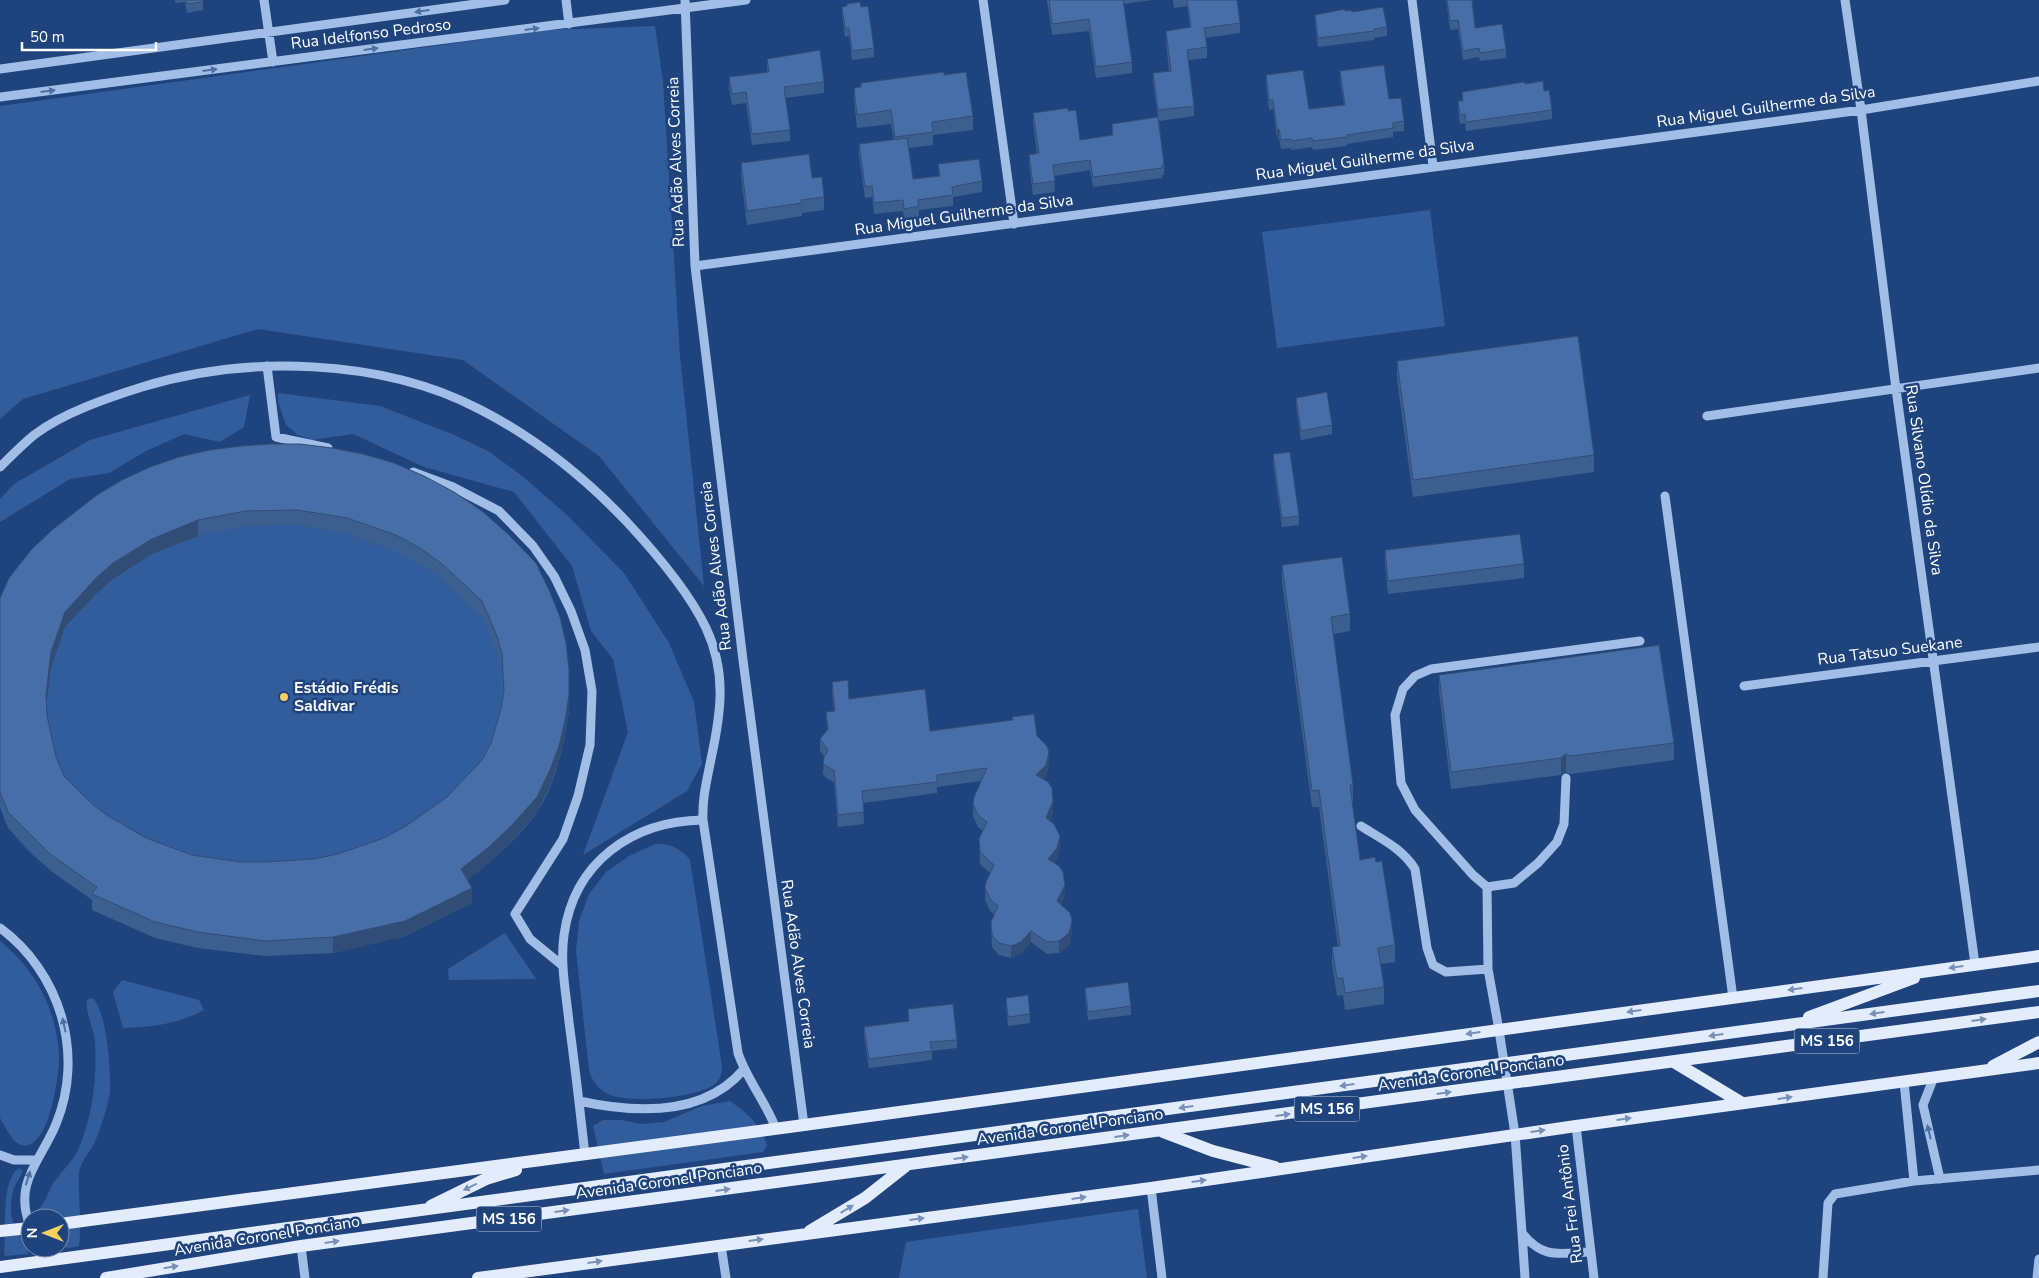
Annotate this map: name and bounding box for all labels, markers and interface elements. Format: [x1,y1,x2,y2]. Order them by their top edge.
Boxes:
one-way arrow [413,8,429,16]
street label: Rua Idelfonso Pedroso [290,13,453,55]
scale bar [22,20,156,52]
one-way arrow [524,25,540,33]
text: 50 m [30,27,65,47]
one-way arrow [363,45,379,53]
one-way arrow [202,66,218,74]
street label: Rua Adão Alves Correia [662,76,690,248]
street label: Rua Miguel Guilherme da Silva [1655,81,1877,133]
one-way arrow [41,87,57,95]
street label: Rua Miguel Guilherme da Silva [1254,134,1476,186]
street label: Rua Miguel Guilherme da Silva [853,189,1075,241]
street label: Rua Silvano Olídio da Silva [1900,383,1948,577]
street label: Rua Adão Alves Correia [695,480,737,652]
street label: Rua Tatsuo Suekane [1816,631,1964,671]
place label: Estádio Frédis Saldivar [294,677,399,717]
marker: Estádio Frédis Saldivar [278,691,290,703]
street label: Rua Adão Alves Correia [775,878,821,1050]
one-way arrow [1948,963,1964,971]
one-way arrow [1787,985,1803,993]
one-way arrow [1626,1007,1642,1015]
one-way arrow [1868,1009,1884,1017]
one-way arrow [1972,1016,1988,1024]
one-way arrow [60,1017,68,1032]
road number: MS 156 [1794,1028,1860,1054]
one-way arrow [1465,1030,1481,1038]
one-way arrow [1707,1031,1723,1039]
street label: Avenida Coronel Ponciano [1376,1049,1566,1097]
one-way arrow [1338,1081,1354,1089]
one-way arrow [1437,1088,1453,1096]
one-way arrow [1777,1093,1793,1101]
road number: MS 156 [1294,1096,1360,1122]
street label: Avenida Coronel Ponciano [975,1103,1165,1151]
one-way arrow [1177,1103,1193,1111]
one-way arrow [1276,1110,1292,1118]
one-way arrow [1616,1115,1632,1123]
one-way arrow [1925,1124,1933,1139]
one-way arrow [1530,1127,1546,1135]
one-way arrow [1115,1132,1131,1140]
street label: Rua Frei Antônio [1552,1143,1588,1265]
one-way arrow [1352,1153,1368,1161]
one-way arrow [954,1154,970,1162]
street label: Avenida Coronel Ponciano [574,1157,764,1205]
one-way arrow [24,1171,32,1186]
one-way arrow [1191,1177,1207,1185]
one-way arrow [463,1183,477,1191]
one-way arrow [716,1186,732,1194]
one-way arrow [1071,1194,1087,1202]
one-way arrow [841,1204,854,1213]
road number: MS 156 [476,1206,542,1232]
one-way arrow [555,1207,571,1215]
north arrow [20,1208,70,1258]
street label: Avenida Coronel Ponciano [172,1210,362,1262]
one-way arrow [910,1215,926,1223]
text: N [23,1228,42,1238]
one-way arrow [749,1236,765,1244]
one-way arrow [324,1238,340,1246]
one-way arrow [588,1258,604,1266]
one-way arrow [164,1263,180,1271]

